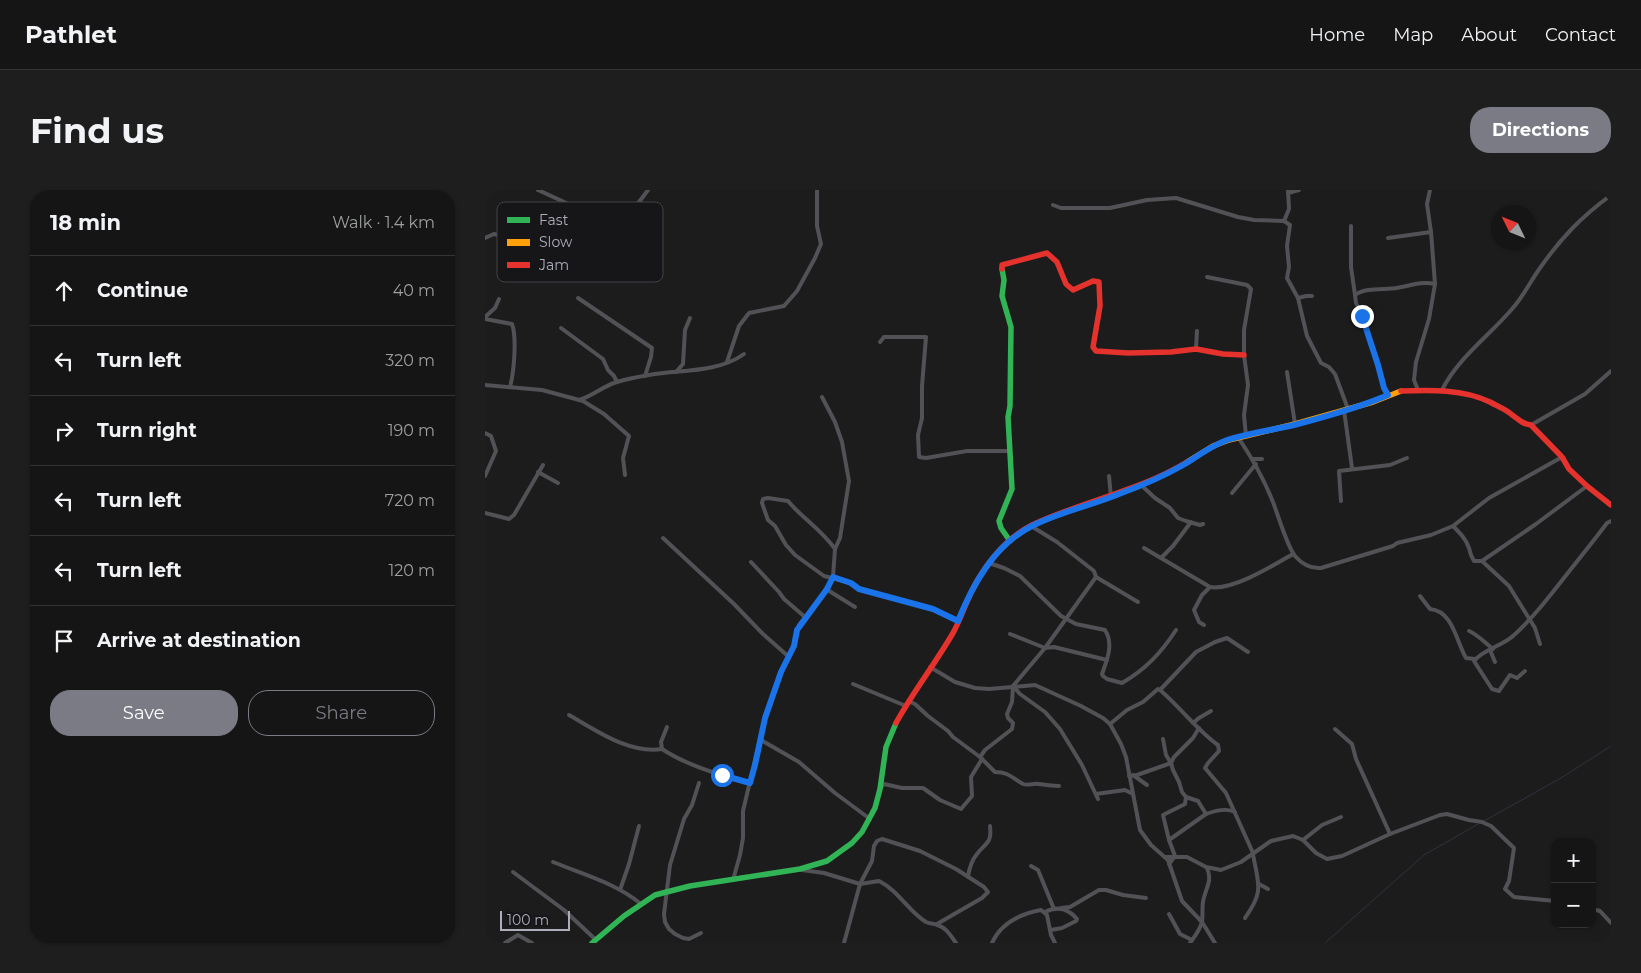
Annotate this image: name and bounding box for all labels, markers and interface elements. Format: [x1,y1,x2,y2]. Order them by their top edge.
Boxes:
text: Pathlet [25,20,117,49]
text: Home [1309,24,1365,46]
text: Map [1393,24,1433,46]
text: About [1461,24,1517,46]
text: Contact [1545,24,1616,46]
button: Directions [1470,107,1611,153]
text: Find us [30,109,164,152]
legend [497,202,663,282]
north arrow [1491,205,1536,250]
text: 18 min [50,210,121,235]
text: Fast [539,211,569,229]
text: Walk · 1.4 km [332,213,435,232]
text: Slow [539,233,573,251]
text: Jam [538,256,569,274]
icon: ahead [50,277,78,305]
text: Continue [97,279,188,302]
text: 40 m [393,281,435,300]
route end [1351,305,1374,328]
icon: left [50,347,78,375]
text: Turn left [97,349,182,372]
text: 320 m [385,351,435,370]
icon: right [50,417,78,445]
text: Turn right [97,419,197,442]
text: 190 m [388,421,435,440]
icon: left [50,487,78,515]
text: Turn left [97,489,182,512]
text: 720 m [385,491,435,510]
icon: left [50,557,78,585]
text: Turn left [97,559,182,582]
text: 120 m [388,561,435,580]
icon: arrive [50,627,78,655]
text: Arrive at destination [97,629,301,652]
button: Save [50,690,238,736]
button: Share [248,690,435,736]
route start [711,764,734,787]
map controls [1551,838,1596,928]
button: + [1551,838,1596,883]
button: − [1551,883,1596,928]
scale bar [500,908,570,931]
text: 100 m [507,911,549,929]

